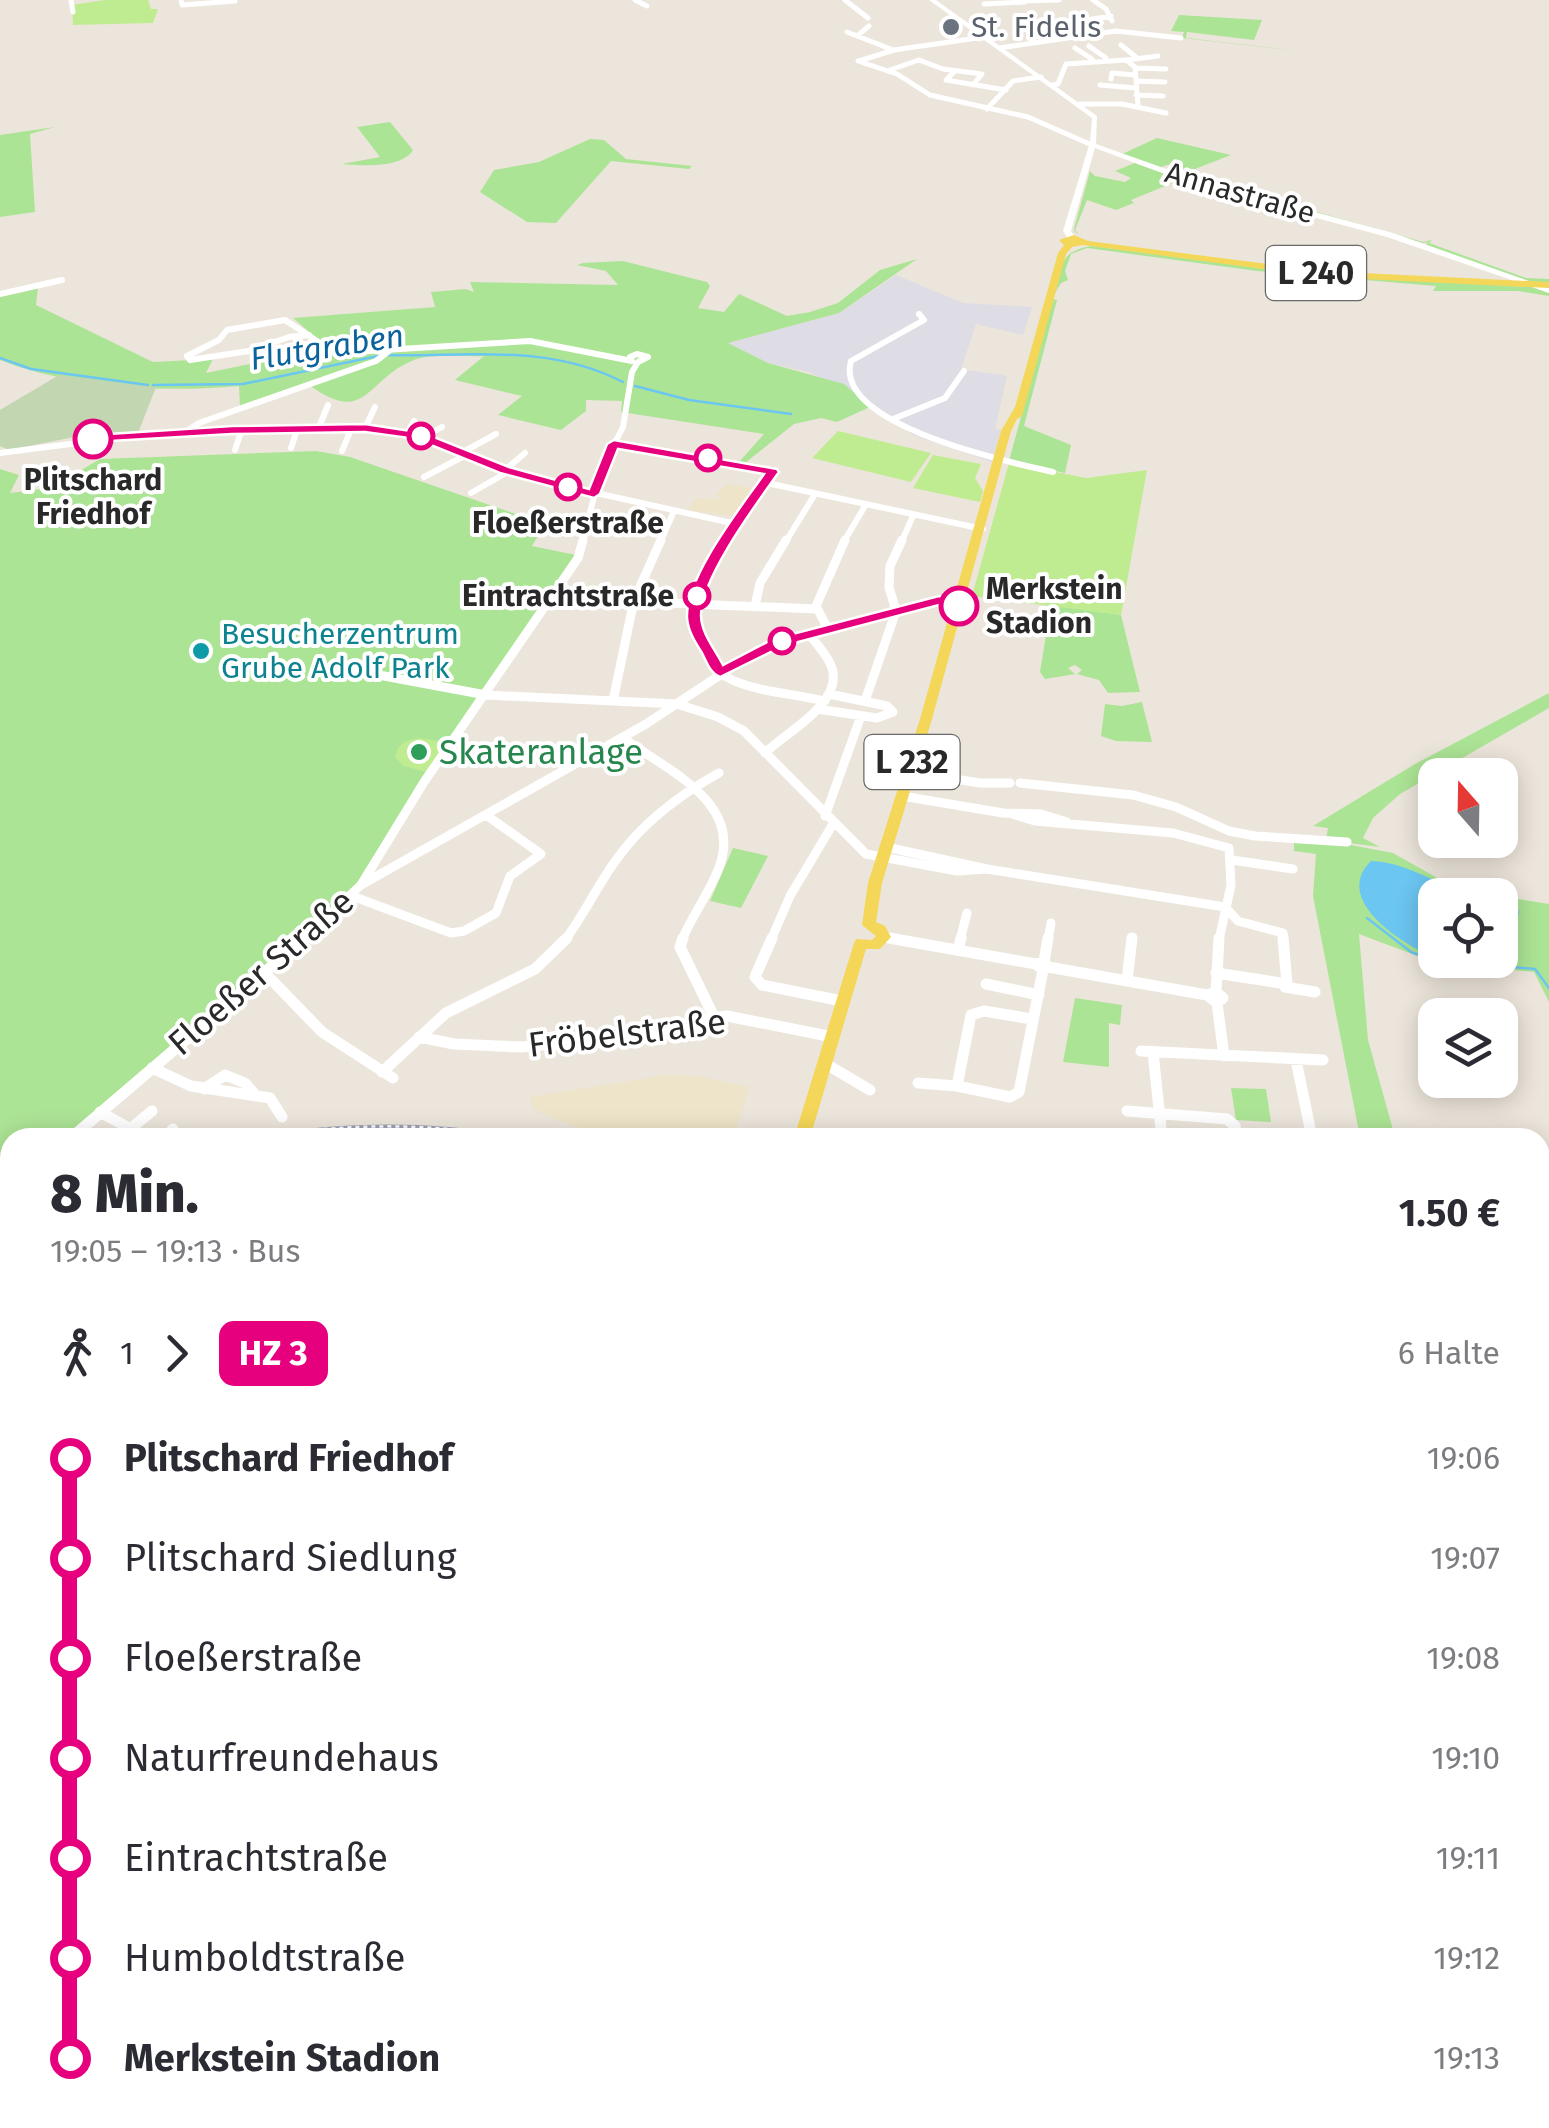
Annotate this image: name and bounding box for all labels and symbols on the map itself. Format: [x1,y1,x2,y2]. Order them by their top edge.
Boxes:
place label: St. Fidelis [971,9,1101,45]
marker: St. Fidelis [940,16,962,38]
street label: Annastraße [1161,154,1319,232]
road number: L 240 [1266,246,1366,300]
water label: Flutgraben [247,316,407,378]
marker: Plitschard Friedhof [74,420,112,458]
unlabelled marker [408,423,434,449]
unlabelled marker [695,445,721,471]
place label: Plitschard Friedhof [24,462,162,532]
marker: Floeßerstraße [555,474,581,500]
place label: Floeßerstraße [472,505,664,541]
place label: Merkstein Stadion [986,571,1122,641]
place label: Eintrachtstraße [462,578,674,614]
marker: Eintrachtstraße [684,583,710,609]
marker: Merkstein Stadion [940,587,978,625]
place label: Besucherzentrum Grube Adolf Park [221,616,459,686]
unlabelled marker [769,628,795,654]
marker: Besucherzentrum Grube Adolf Park [190,640,212,662]
place label: Skateranlage [439,731,643,773]
road number: L 232 [864,735,960,789]
marker: Skateranlage [408,741,430,763]
north arrow [1418,758,1518,858]
street label: Floeßer Straße [160,880,362,1064]
street label: Fröbelstraße [526,1000,728,1066]

